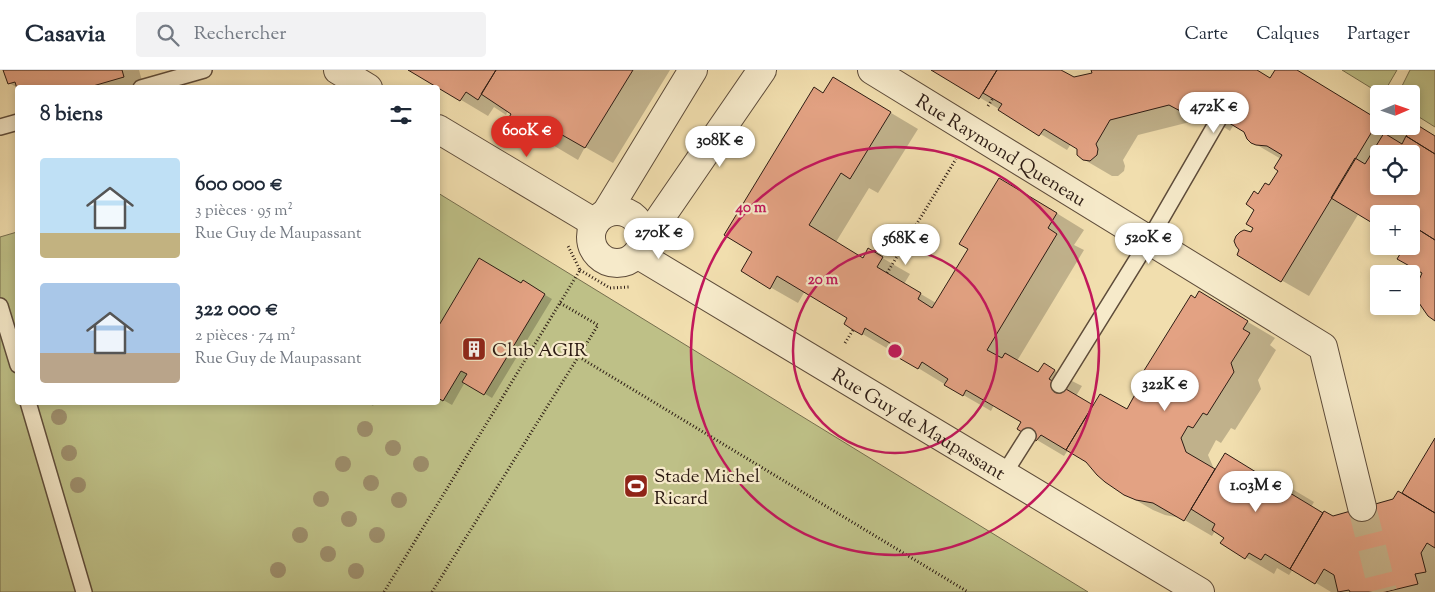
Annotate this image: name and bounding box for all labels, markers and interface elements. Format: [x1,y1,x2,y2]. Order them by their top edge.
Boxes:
search box [136,12,486,57]
text: Casavia [25,18,106,52]
icon: search [154,21,182,49]
text: Rechercher [194,21,287,48]
text: Carte [1185,22,1228,48]
text: Calques [1256,22,1319,48]
text: Partager [1347,22,1410,48]
north arrow [1370,85,1420,135]
map controls [1370,85,1420,315]
street label: Rue Raymond Queneau [910,89,1091,214]
pin: 472K € [1173,92,1255,134]
text: 472K € [1190,96,1238,119]
text: 8 biens [40,100,103,130]
icon: filters [387,101,415,129]
pin: 600K € [486,116,568,158]
text: 600K € [502,120,552,143]
pin: 308K € [679,126,761,168]
text: 308K € [696,130,744,153]
button: locate [1370,145,1420,195]
text: 600 000 € [195,170,283,200]
icon: home [80,178,140,238]
text: 40 m [735,198,767,219]
text: 3 pièces · 95 m² [195,200,293,223]
button: + [1370,205,1420,255]
pin: 270K € [618,218,700,260]
text: 270K € [635,222,683,245]
pin: 520K € [1108,222,1190,265]
text: Rue Guy de Maupassant [195,223,362,246]
pin: 568K € [865,224,947,266]
text: 520K € [1126,227,1172,250]
text: 568K € [883,228,929,251]
button: − [1370,265,1420,315]
text: 20 m [808,270,839,291]
text: 322 000 € [195,295,278,325]
icon: home [80,303,140,363]
text: 2 pièces · 74 m² [195,325,296,348]
building icon: Club AGIR [461,336,487,362]
place label: Club AGIR [492,338,588,365]
centre of rings [886,342,904,360]
text: Rue Guy de Maupassant [195,348,362,371]
street label: Rue Guy de Maupassant [826,363,1010,488]
pin: 322K € [1124,370,1206,412]
text: 322K € [1142,374,1188,397]
place label: Stade Michel Ricard [654,464,760,513]
pin: 1.03M € [1210,470,1302,513]
sports icon: Stade Michel Ricard [623,473,649,499]
text: 1.03M € [1230,475,1282,498]

